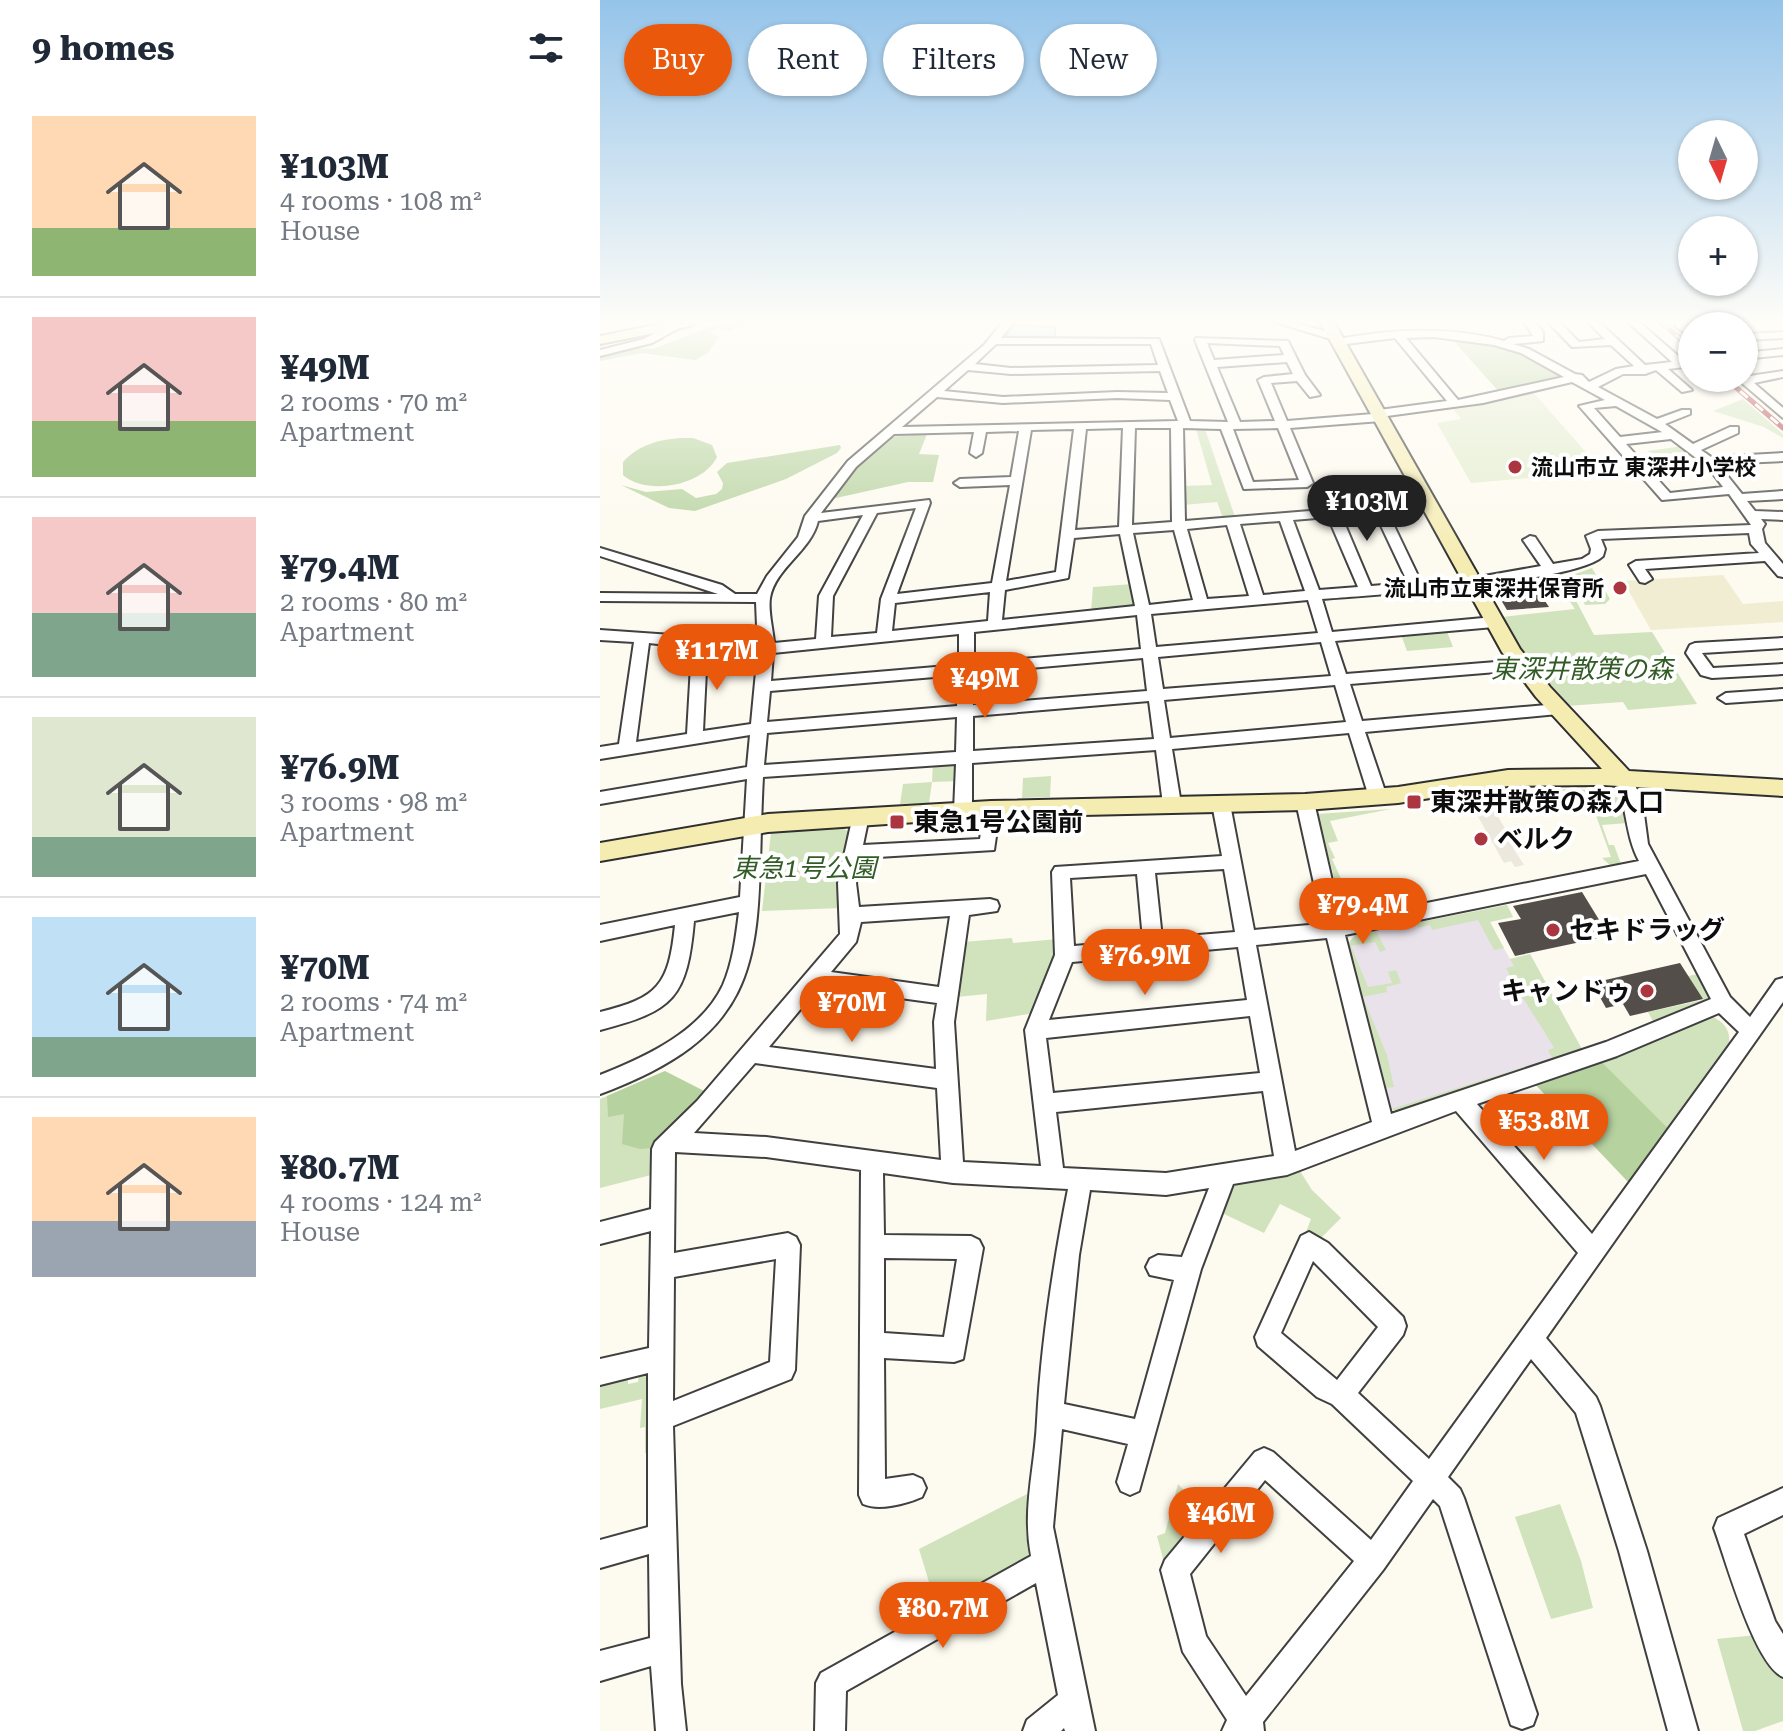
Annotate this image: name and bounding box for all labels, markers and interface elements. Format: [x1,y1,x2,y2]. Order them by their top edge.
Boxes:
chip: Buy [624,24,732,96]
chip: Rent [748,24,867,96]
chip: Filters [883,24,1024,96]
chip: New [1040,24,1157,96]
icon: filters [524,26,568,70]
text: 9 homes [32,28,175,68]
north arrow [1678,120,1758,200]
map controls [1678,120,1758,392]
text: ¥103M [280,146,389,186]
icon: home [96,148,192,244]
text: 4 rooms · 108 m² [280,186,482,216]
text: House [280,216,360,246]
button: + [1678,216,1758,296]
button: − [1678,312,1758,392]
text: ¥49M [280,347,370,387]
icon: home [96,349,192,445]
text: 2 rooms · 70 m² [280,387,467,417]
text: Apartment [280,417,414,447]
place label: 流山市立 東深井小学校 [1531,455,1757,480]
marker: 流山市立 東深井小学校 [1506,458,1524,476]
pin: ¥103M [1311,475,1423,543]
text: ¥103M [1325,486,1409,516]
text: ¥79.4M [280,547,400,587]
icon: home [96,549,192,645]
place label: 流山市立東深井保育所 [1384,576,1604,601]
marker: 流山市立東深井保育所 [1611,579,1629,597]
text: 2 rooms · 80 m² [280,587,467,617]
text: Apartment [280,617,414,647]
pin: ¥117M [661,624,773,692]
text: ¥117M [675,635,759,665]
pin: ¥49M [938,652,1032,720]
park label: 東深井散策の森 [1491,654,1676,684]
text: ¥49M [951,663,1019,693]
text: ¥76.9M [280,747,400,787]
icon: home [96,749,192,845]
text: 3 rooms · 98 m² [280,787,467,817]
place label: 東深井散策の森入口 [1430,787,1664,817]
marker: 東深井散策の森入口 [1405,793,1423,811]
place label: 東急1号公園前 [913,807,1084,837]
marker: 東急1号公園前 [888,813,906,831]
text: Apartment [280,817,414,847]
place label: ベルク [1497,824,1575,854]
marker: ベルク [1472,830,1490,848]
park label: 東急1号公園 [732,853,880,883]
pin: ¥79.4M [1298,878,1428,946]
text: ¥79.4M [1317,889,1409,919]
place label: セキドラッグ [1569,915,1725,945]
marker: セキドラッグ [1544,921,1562,939]
pin: ¥76.9M [1080,929,1210,997]
text: ¥76.9M [1099,940,1191,970]
text: ¥70M [280,947,370,987]
icon: home [96,949,192,1045]
pin: ¥70M [805,976,899,1044]
place label: キャンドゥ [1501,976,1631,1006]
marker: キャンドゥ [1638,982,1656,1000]
text: 2 rooms · 74 m² [280,987,467,1017]
text: ¥70M [818,987,886,1017]
text: Apartment [280,1017,414,1047]
pin: ¥53.8M [1479,1094,1609,1162]
text: ¥53.8M [1498,1105,1590,1135]
text: ¥80.7M [280,1147,400,1187]
icon: home [96,1149,192,1245]
text: 4 rooms · 124 m² [280,1187,482,1217]
text: House [280,1217,360,1247]
pin: ¥46M [1174,1487,1268,1555]
text: ¥46M [1187,1498,1255,1528]
pin: ¥80.7M [878,1582,1008,1650]
text: ¥80.7M [897,1593,989,1623]

